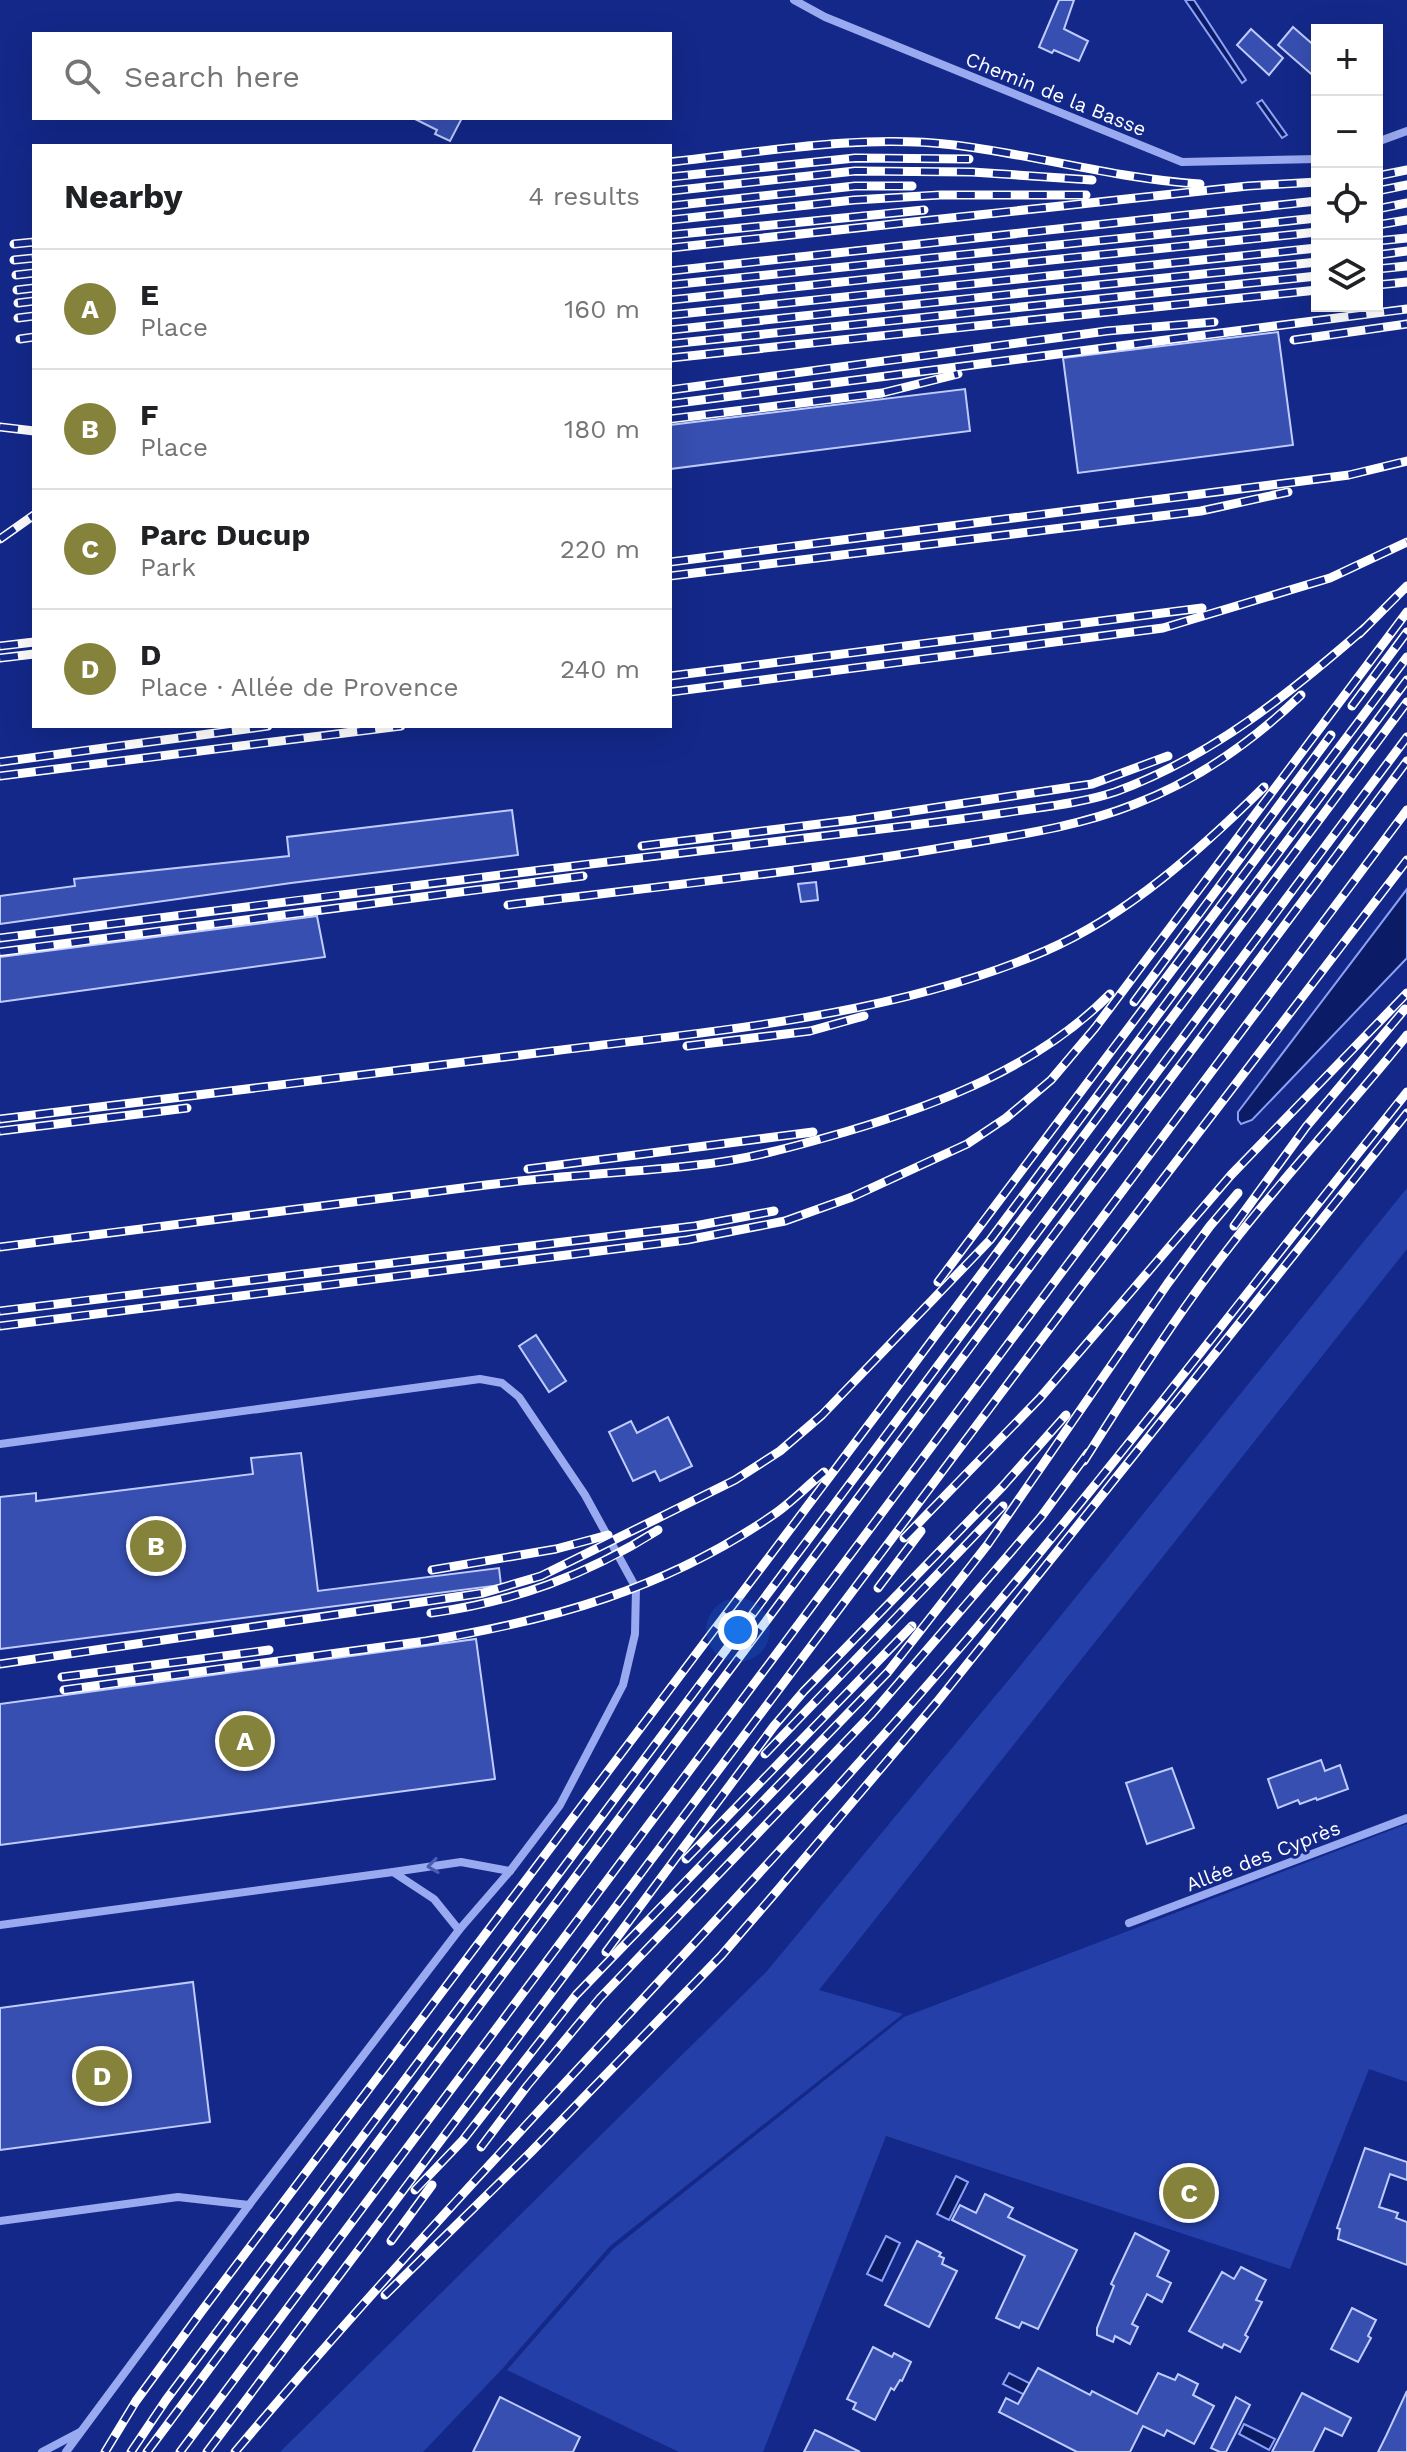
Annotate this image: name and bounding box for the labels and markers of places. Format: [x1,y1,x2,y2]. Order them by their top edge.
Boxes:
pin: B [130,1516,182,1576]
pin: A [219,1711,271,1771]
pin: D [76,2046,128,2106]
pin: C [1163,2163,1215,2223]

